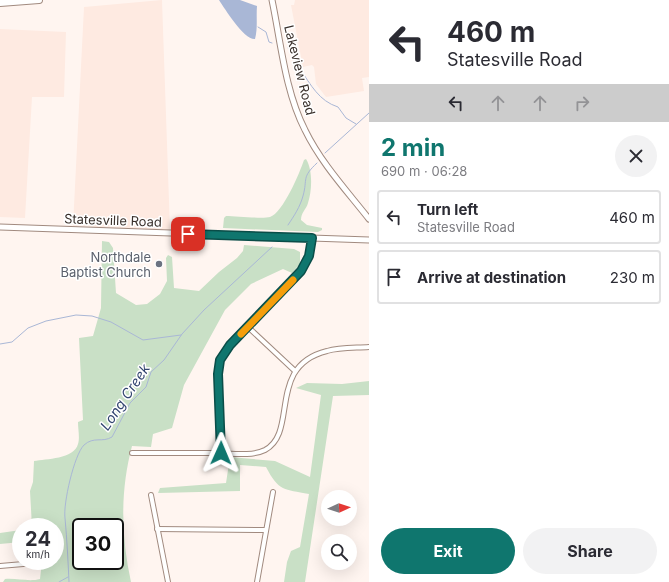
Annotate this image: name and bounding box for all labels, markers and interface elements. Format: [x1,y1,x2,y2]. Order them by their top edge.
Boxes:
text: 460 m [447,15,535,49]
icon: left [381,16,433,68]
street label: Lakeview Road [281,23,319,117]
text: Statesville Road [447,49,583,70]
icon: left [445,92,467,114]
icon: ahead [487,92,509,114]
icon: ahead [529,92,551,114]
icon: right [571,92,593,114]
text: 2 min [381,133,445,162]
button: close [615,135,657,177]
text: 690 m · 06:28 [381,163,467,179]
text: Turn left [417,200,478,219]
icon: left [383,206,405,228]
text: 460 m [609,208,655,227]
street label: Statesville Road [64,210,162,230]
pin [171,217,205,251]
text: Statesville Road [417,219,515,235]
icon: arrive [177,223,199,245]
place label: Northdale Baptist Church [60,249,151,280]
marker: Northdale Baptist Church [154,259,164,269]
icon: arrive [383,266,405,288]
text: Arrive at destination [417,268,566,287]
text: 230 m [610,268,655,287]
water label: Long Creek [96,360,153,433]
position arrow [200,432,242,474]
north arrow [321,490,357,526]
map controls [321,490,357,570]
speed limit sign: 30 [72,518,124,570]
text: 24 [25,527,51,551]
button: Exit [381,528,515,574]
button: Share [523,528,657,574]
button: search [321,534,357,570]
text: km/h [26,548,50,560]

